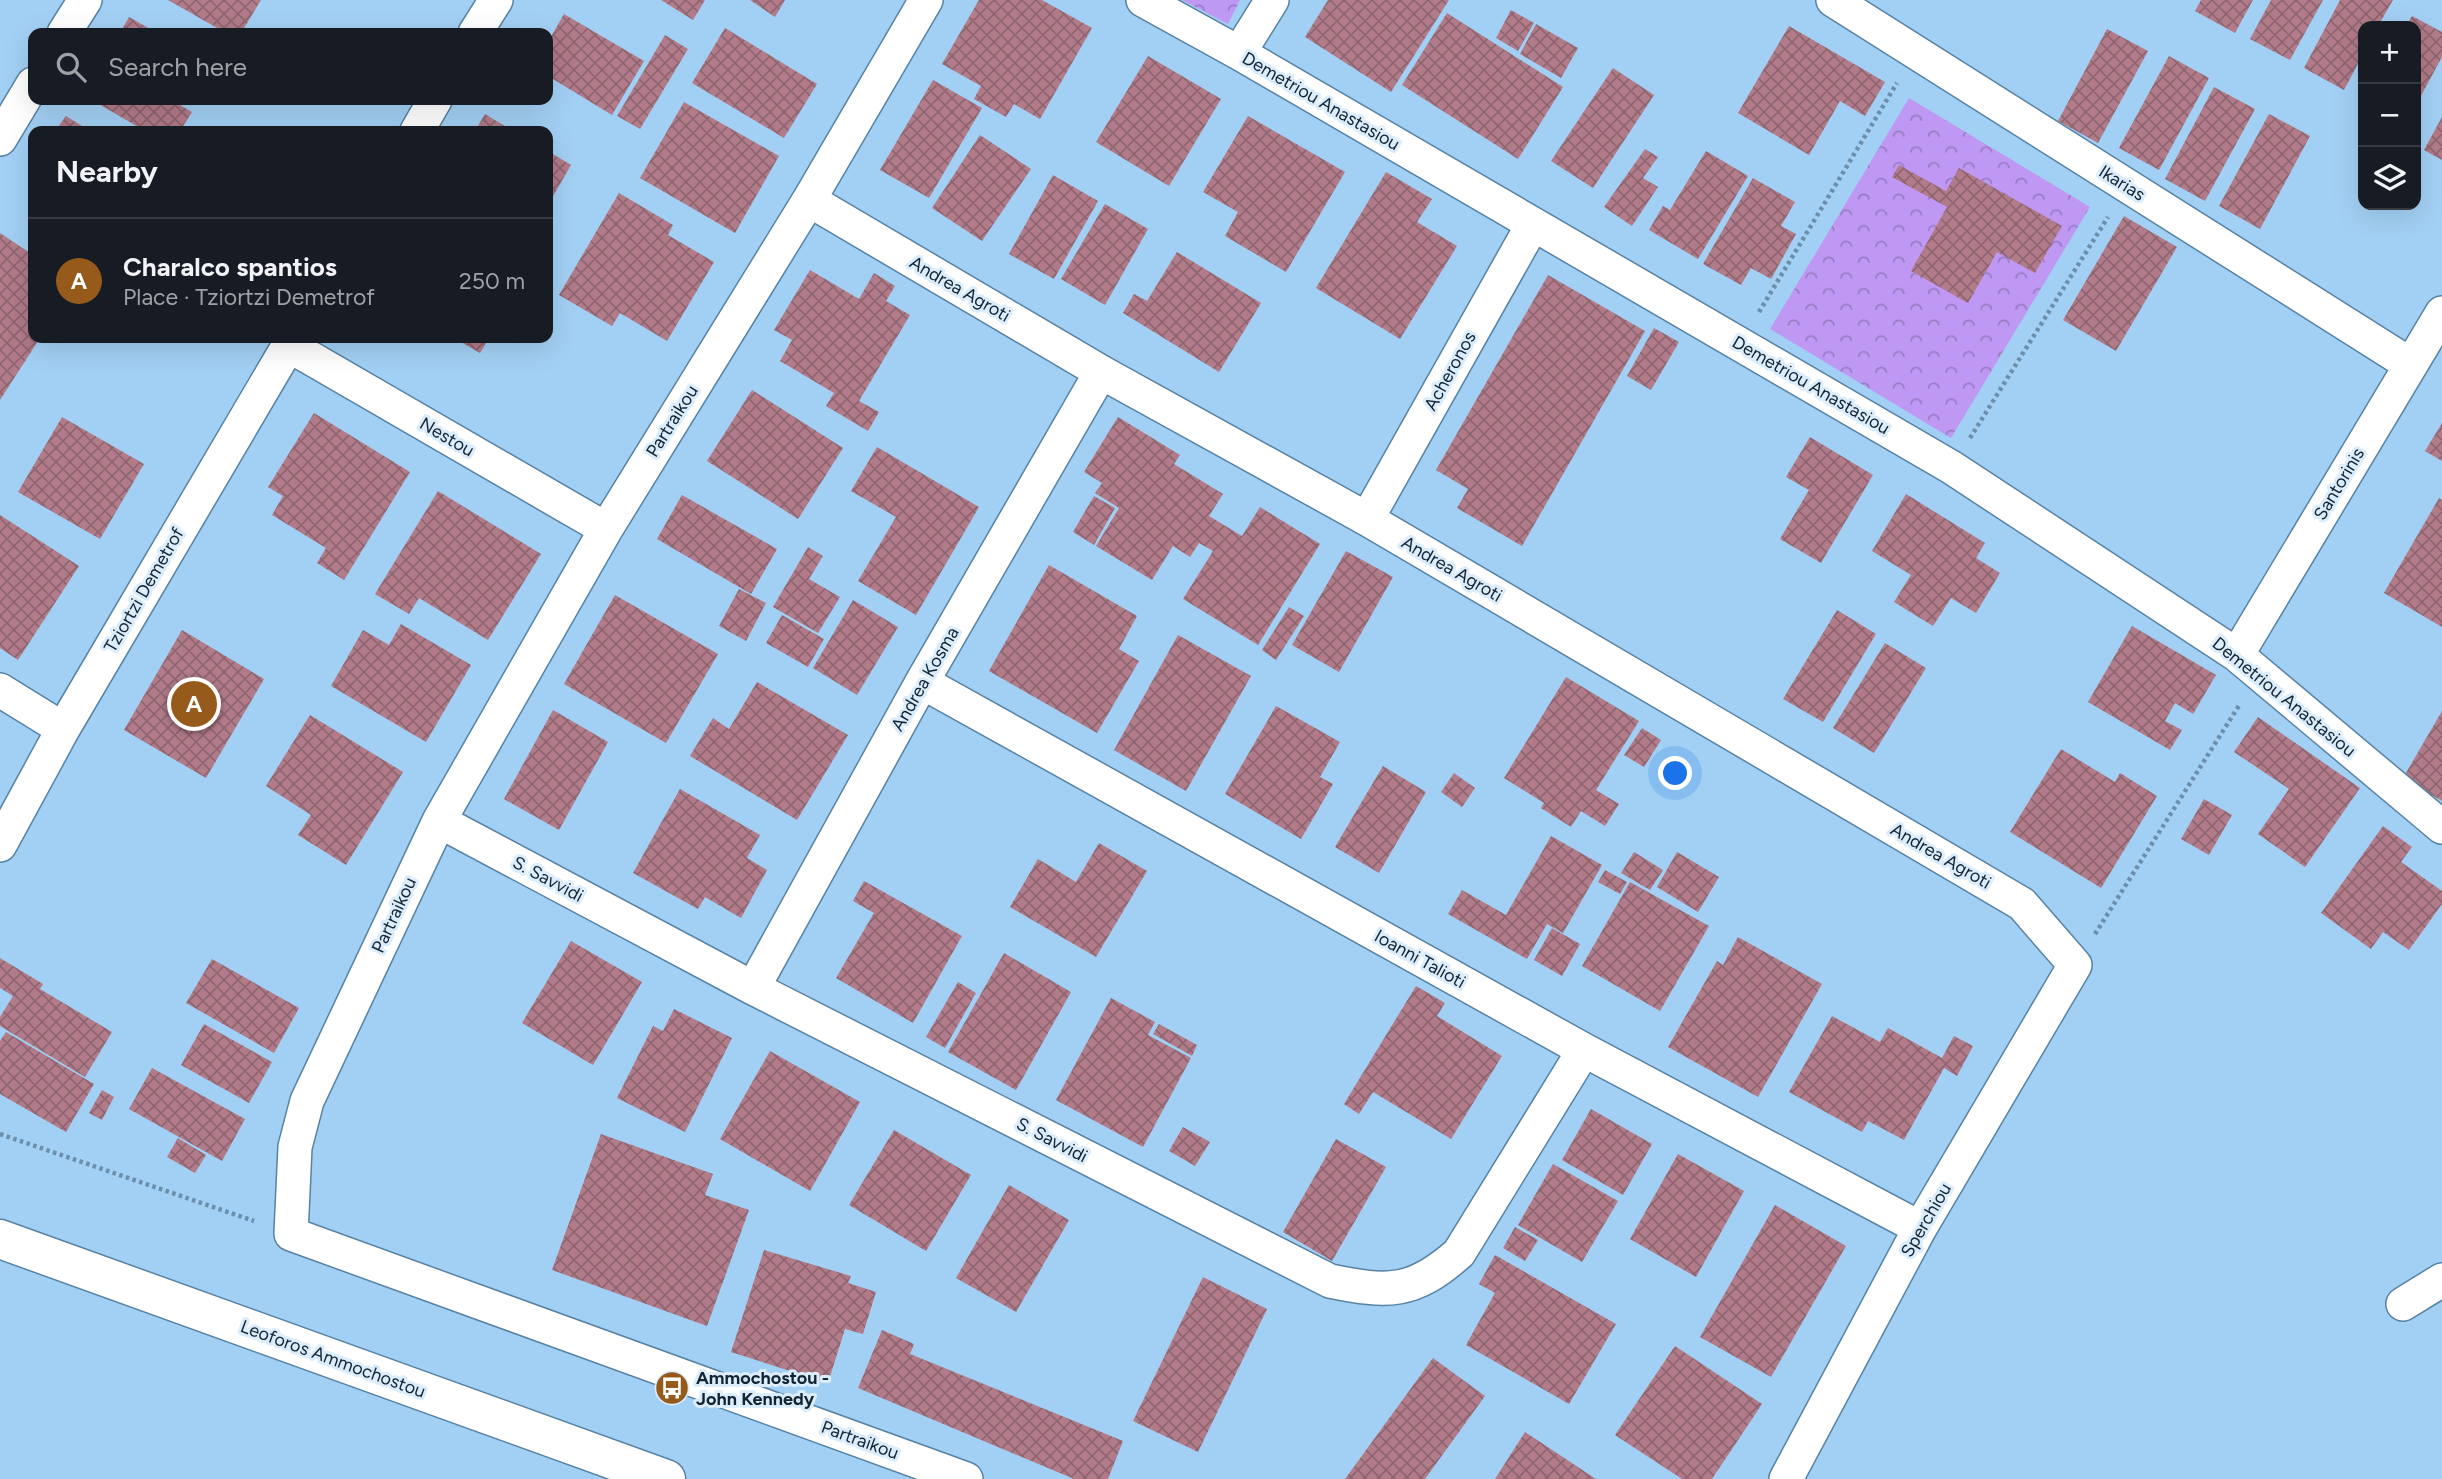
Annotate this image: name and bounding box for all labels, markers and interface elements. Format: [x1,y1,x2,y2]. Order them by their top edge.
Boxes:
map controls [2358,21,2421,210]
button: + [2358,21,2421,84]
search box [28,28,553,105]
street label: Demetriou Anastasiou [1238,47,1404,155]
icon: search [52,48,90,86]
text: Search here [108,51,247,83]
button: − [2358,84,2421,147]
button: layers [2358,147,2421,210]
text: Nearby [56,153,158,190]
street label: Ikarias [2095,160,2149,206]
text: Charalco spantios [123,251,337,283]
street label: Andrea Agroti [906,251,1014,327]
text: A [71,267,87,295]
text: 250 m [459,267,525,295]
text: Place · Tziortzi Demetrof [123,283,375,311]
street label: Acheronos [1419,328,1481,414]
street label: Demetriou Anastasiou [1728,331,1894,439]
street label: Partraikou [641,381,703,461]
street label: Nestou [416,413,478,461]
street label: Santorinis [2309,444,2369,524]
street label: Tziortzi Demetrof [99,523,189,656]
street label: Andrea Agroti [1398,531,1506,607]
street label: Andrea Kosma [886,623,964,735]
street label: Demetriou Anastasiou [2208,632,2360,762]
pin: A [171,678,217,730]
your location [1658,756,1692,790]
street label: Andrea Agroti [1887,818,1995,894]
street label: S. Savvidi [509,851,587,907]
street label: Partraikou [367,874,421,956]
street label: Ioanni Talioti [1371,925,1469,993]
street label: S. Savvidi [1013,1113,1091,1167]
street label: Sperchiou [1896,1179,1956,1261]
street label: Leoforos Ammochostou [238,1315,428,1403]
place label: Ammochostou - John Kennedy [696,1367,829,1410]
bus stop icon: Ammochostou - John Kennedy [653,1369,691,1407]
street label: Partraikou [818,1416,902,1464]

